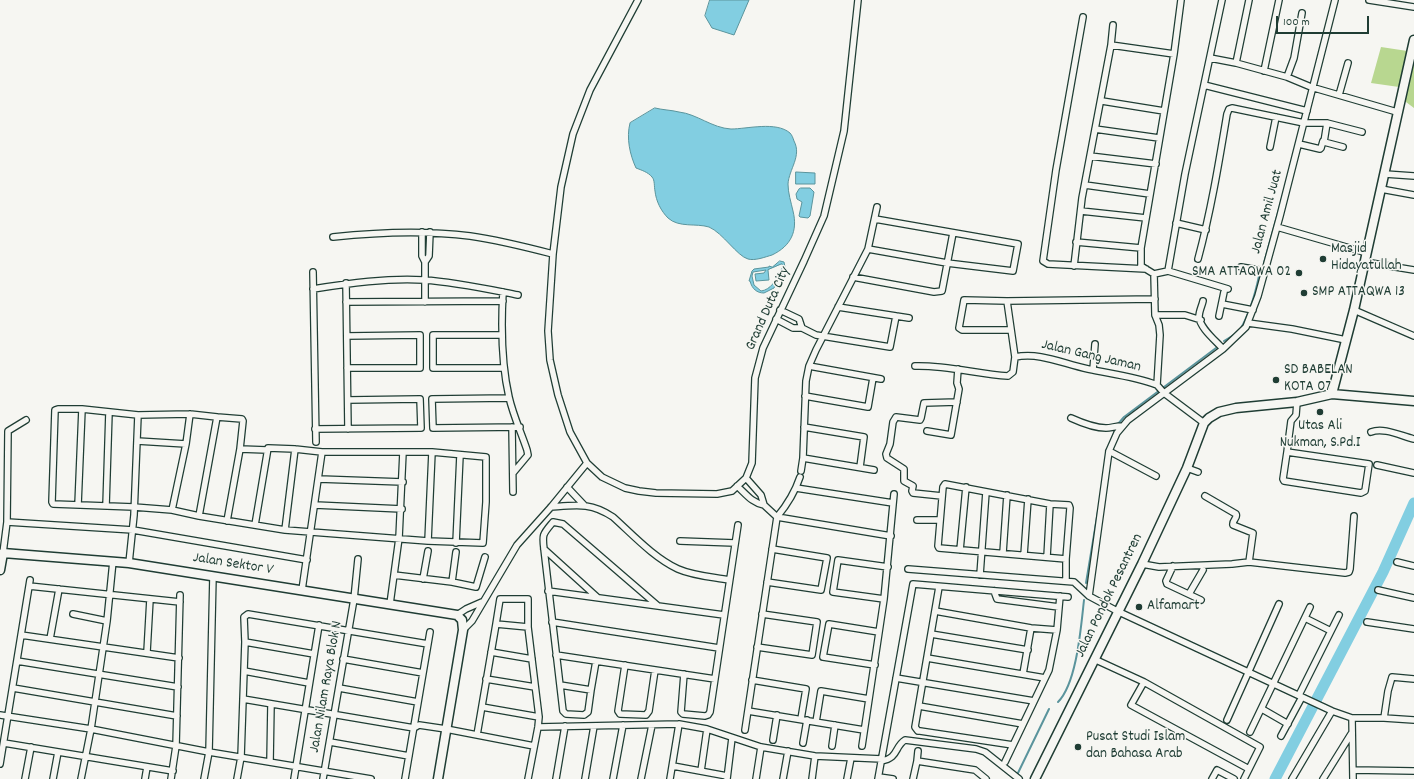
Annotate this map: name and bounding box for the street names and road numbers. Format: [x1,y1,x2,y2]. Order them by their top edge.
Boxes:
street label: Jalan Amil Juat [1248,168,1288,256]
street label: Grand Duta City [743,264,795,354]
street label: Jalan Gang Jaman [1039,337,1143,377]
street label: Jalan Pondok Pesantren [1072,531,1148,661]
street label: Jalan Sektor V [191,550,275,580]
street label: Jalan Nilam Raya Blok N [307,620,347,754]

